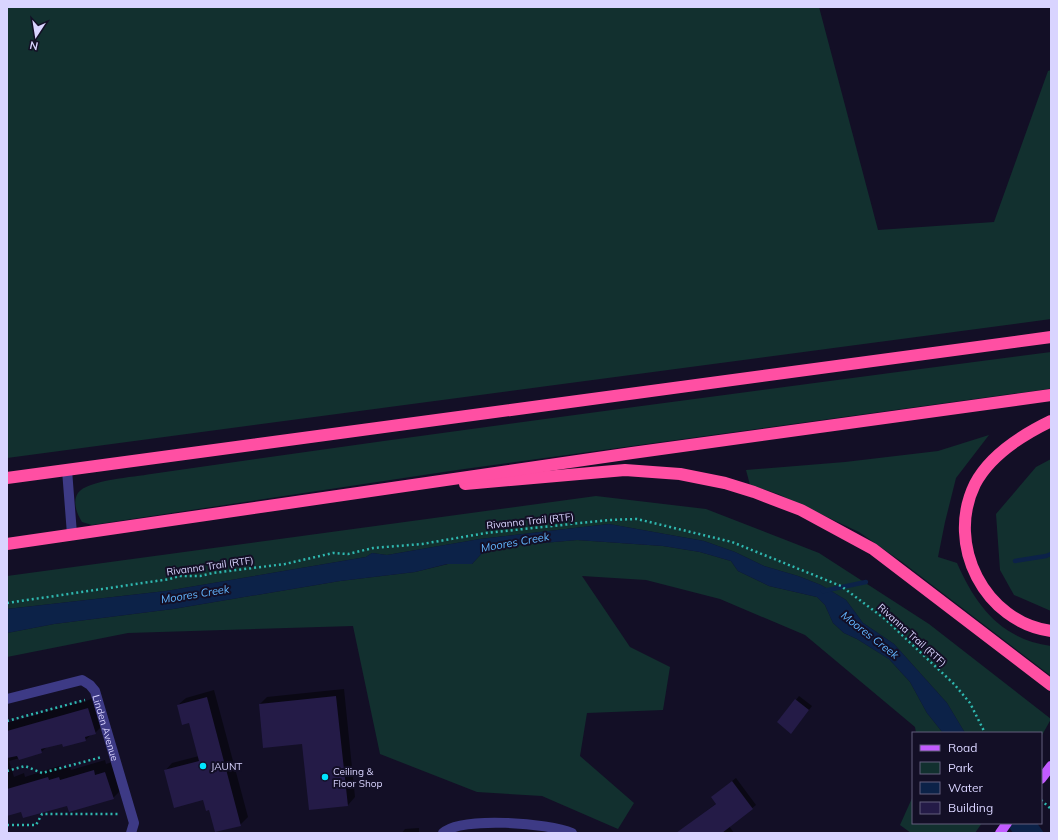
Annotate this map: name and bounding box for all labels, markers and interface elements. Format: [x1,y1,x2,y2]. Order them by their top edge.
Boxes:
north arrow [16,16,56,56]
text: N [28,38,39,53]
street label: Rivanna Trail (RTF) [486,510,574,532]
water label: Moores Creek [480,529,551,555]
street label: Rivanna Trail (RTF) [166,553,254,579]
water label: Moores Creek [160,582,231,606]
street label: Rivanna Trail (RTF) [875,601,949,669]
water label: Moores Creek [838,608,902,662]
street label: Linden Avenue [90,693,122,763]
legend [912,732,1042,824]
text: Road [948,740,977,755]
place label: JAUNT [211,760,242,773]
text: Park [948,760,974,775]
marker: JAUNT [198,761,208,771]
place label: Ceiling & Floor Shop [333,765,382,790]
marker: Ceiling & Floor Shop [320,772,330,782]
text: Water [948,780,984,795]
text: Building [948,800,993,815]

